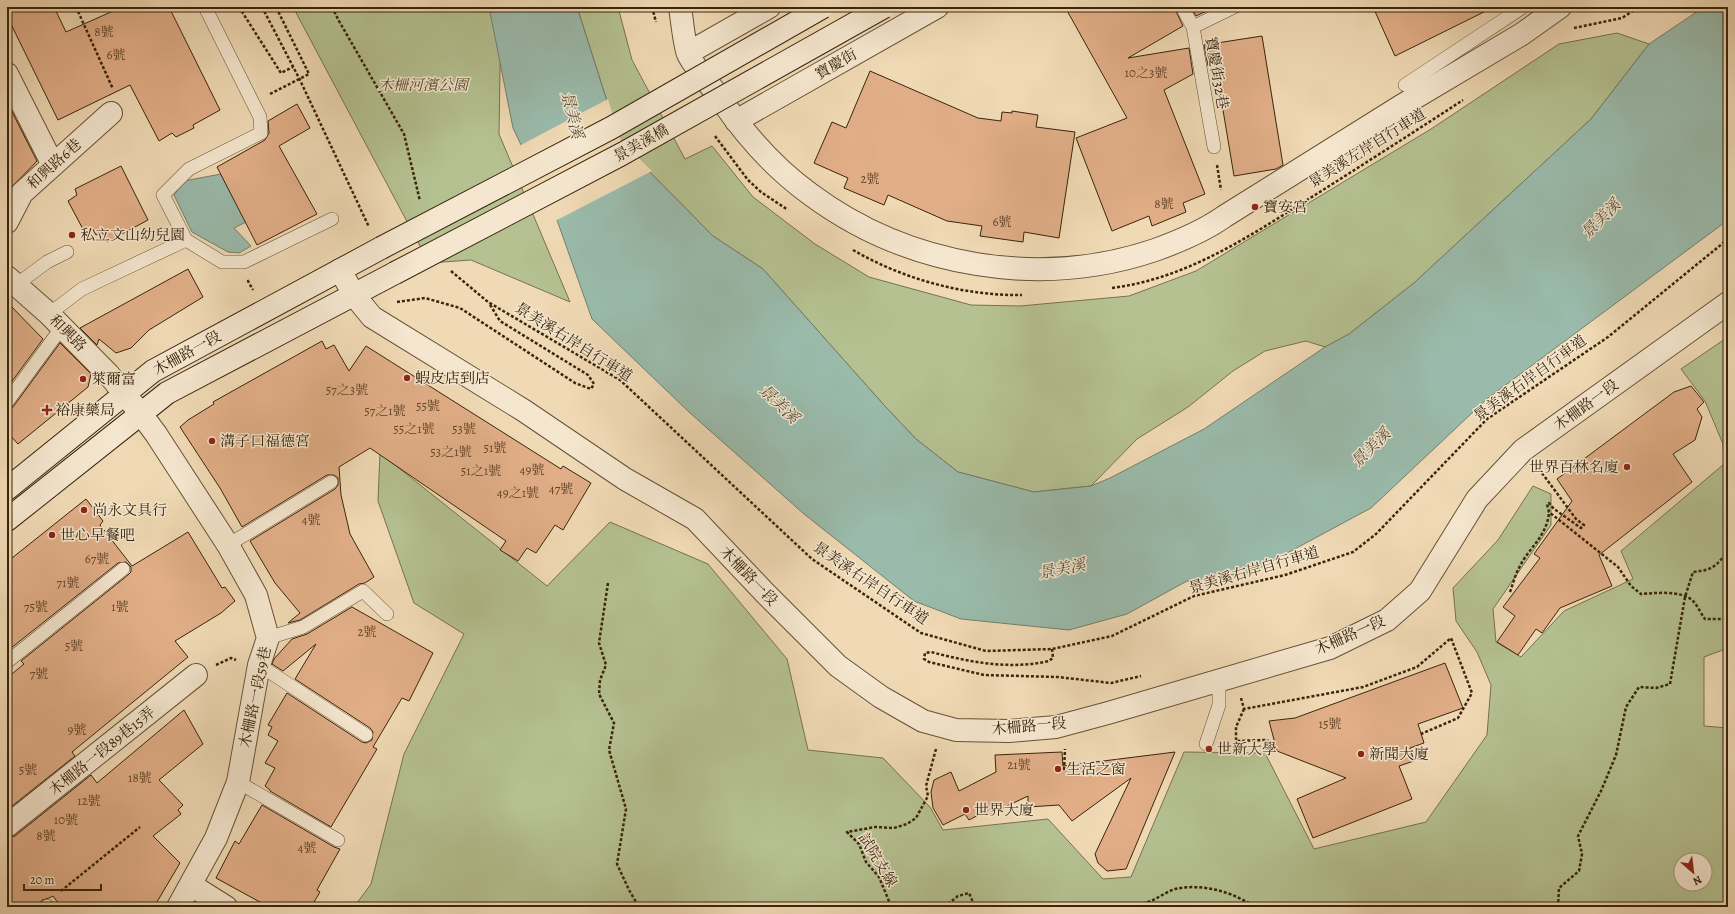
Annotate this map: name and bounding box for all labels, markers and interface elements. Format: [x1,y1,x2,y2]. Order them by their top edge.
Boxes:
house number: 8號 [94,23,114,40]
street label: 寶慶街32巷 [1201,35,1233,111]
street label: 寶慶街 [812,44,860,84]
house number: 6號 [106,46,126,63]
house number: 10之3號 [1125,64,1167,81]
park label: 木柵河濱公園 [378,75,470,95]
water label: 景美溪 [556,89,589,143]
street label: 景美溪左岸自行車道 [1304,104,1430,192]
street label: 景美溪橋 [610,120,672,166]
street label: 和興路6巷 [22,134,86,194]
house number: 2號 [860,170,880,187]
water label: 景美溪 [1576,193,1627,244]
house number: 8號 [1154,195,1174,212]
place label: 寶安宮 [1263,197,1308,217]
marker: 寶安宮 [1250,202,1260,212]
house number: 6號 [992,213,1012,230]
place label: 私立文山幼兒園 [80,225,185,245]
marker: 私立文山幼兒園 [67,230,77,240]
street label: 景美溪右岸自行車道 [511,298,637,386]
street label: 和興路 [45,310,91,356]
street label: 木柵路一段 [149,326,225,380]
street label: 景美溪右岸自行車道 [1470,330,1590,426]
place label: 蝦皮店到店 [415,368,490,388]
place label: 萊爾富 [91,369,136,389]
marker: 蝦皮店到店 [402,373,412,383]
marker: 萊爾富 [78,374,88,384]
street label: 木柵路一段 [1550,375,1622,435]
water label: 景美溪 [754,379,805,430]
house number: 57之3號 [326,381,368,398]
house number: 55號 [416,397,440,414]
place label: 裕康藥局 [55,400,115,420]
house number: 57之1號 [364,402,406,419]
marker: 裕康藥局 [42,405,52,415]
house number: 55之1號 [393,420,435,437]
house number: 53號 [452,420,476,437]
water label: 景美溪 [1346,422,1397,473]
place label: 溝子口福德宮 [220,431,310,451]
marker: 溝子口福德宮 [207,436,217,446]
house number: 51號 [483,439,507,456]
house number: 53之1號 [430,443,472,460]
place label: 世界百林名廈 [1529,457,1619,477]
house number: 49號 [520,461,544,478]
house number: 51之1號 [461,462,501,479]
marker: 世界百林名廈 [1622,462,1632,472]
house number: 47號 [549,480,573,497]
house number: 49之1號 [497,484,539,501]
place label: 尚永文具行 [92,500,167,520]
marker: 尚永文具行 [79,505,89,515]
house number: 4號 [302,511,320,528]
place label: 世心早餐吧 [60,525,135,545]
marker: 世心早餐吧 [47,530,57,540]
street label: 景美溪右岸自行車道 [809,537,933,629]
street label: 木柵路一段 [716,542,782,610]
street label: 景美溪右岸自行車道 [1186,542,1322,598]
house number: 67號 [85,550,109,567]
water label: 景美溪 [1036,553,1090,584]
house number: 71號 [57,574,79,591]
house number: 75號 [24,598,48,615]
house number: 1號 [111,598,129,615]
street label: 木柵路一段 [1312,611,1388,659]
house number: 2號 [357,623,377,640]
house number: 5號 [65,637,83,654]
street label: 木柵路一段59巷 [234,644,276,750]
house number: 7號 [30,665,48,682]
street label: 木柵路一段89巷15弄 [45,702,159,800]
street label: 木柵路一段 [991,713,1067,739]
house number: 15號 [1318,715,1342,732]
house number: 9號 [68,721,86,738]
place label: 世新大學 [1217,739,1277,759]
marker: 世新大學 [1204,744,1214,754]
place label: 新聞大廈 [1369,744,1429,764]
marker: 新聞大廈 [1356,749,1366,759]
house number: 21號 [1007,756,1031,773]
place label: 生活之窗 [1066,759,1126,779]
house number: 5號 [19,761,37,778]
marker: 生活之窗 [1053,764,1063,774]
house number: 18號 [128,769,152,786]
house number: 12號 [77,792,101,809]
place label: 世界大廈 [974,800,1034,820]
marker: 世界大廈 [961,805,971,815]
house number: 10號 [54,811,78,828]
house number: 8號 [36,827,56,844]
street label: 試院支線 [854,829,902,891]
house number: 4號 [298,839,316,856]
north arrow [1673,852,1713,892]
scale bar [24,866,101,892]
text: 20 m [30,872,54,888]
text: N [1690,872,1705,889]

